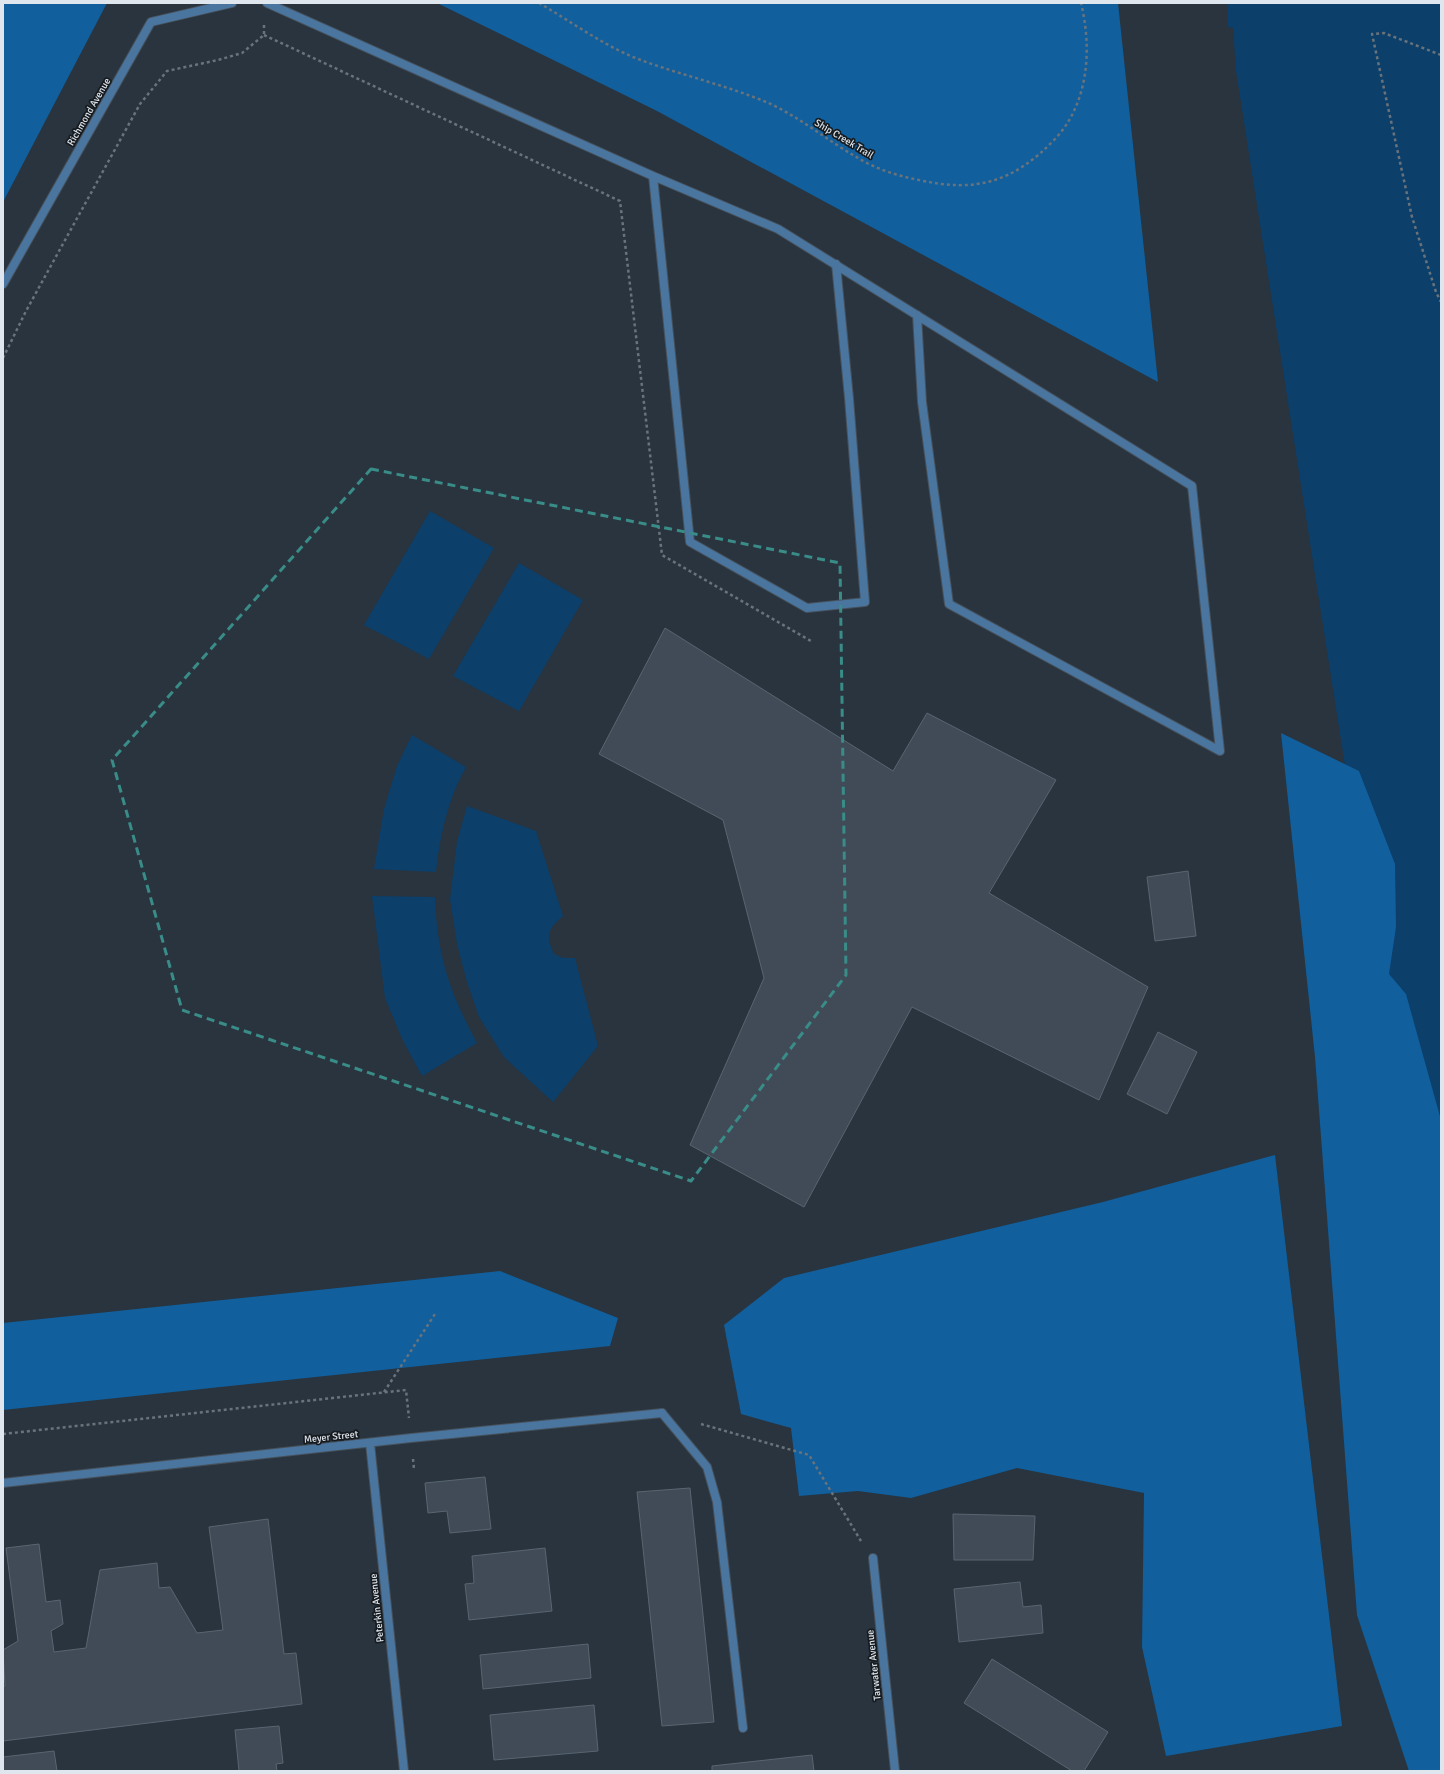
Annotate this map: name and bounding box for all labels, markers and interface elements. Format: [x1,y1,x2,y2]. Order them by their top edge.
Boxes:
street label: Richmond Avenue [65,76,113,148]
street label: Ship Creek Trail [812,117,876,161]
street label: Meyer Street [303,1428,359,1446]
street label: Peterkin Avenue [367,1573,387,1643]
street label: Tarwater Avenue [864,1629,884,1701]

